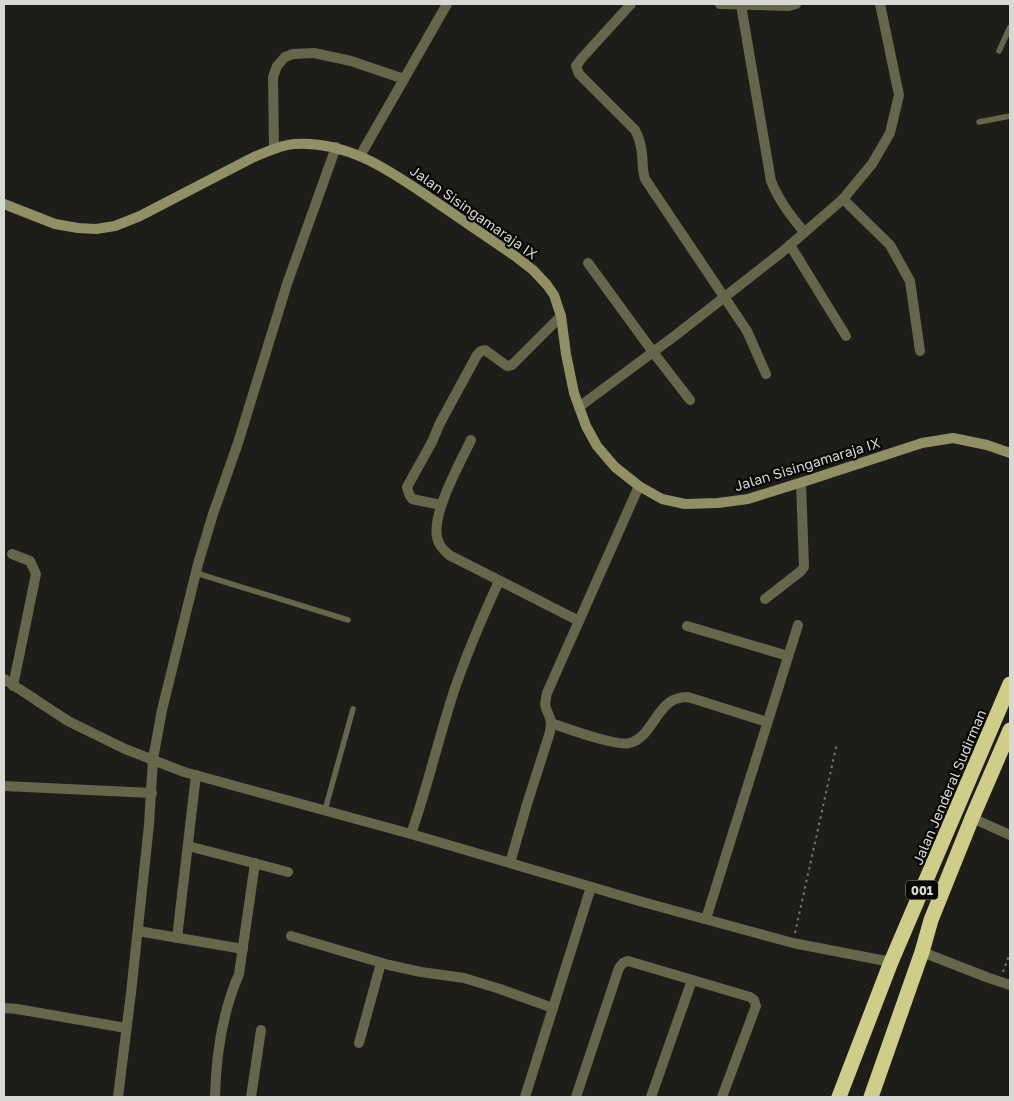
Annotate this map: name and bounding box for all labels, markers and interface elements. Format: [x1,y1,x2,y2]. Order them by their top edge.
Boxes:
street label: Jalan Sisingamaraja IX [407,162,541,262]
street label: Jalan Sisingamaraja IX [732,434,882,494]
street label: Jalan Jenderal Sudirman [909,707,989,867]
road number: 001 [906,880,938,900]

